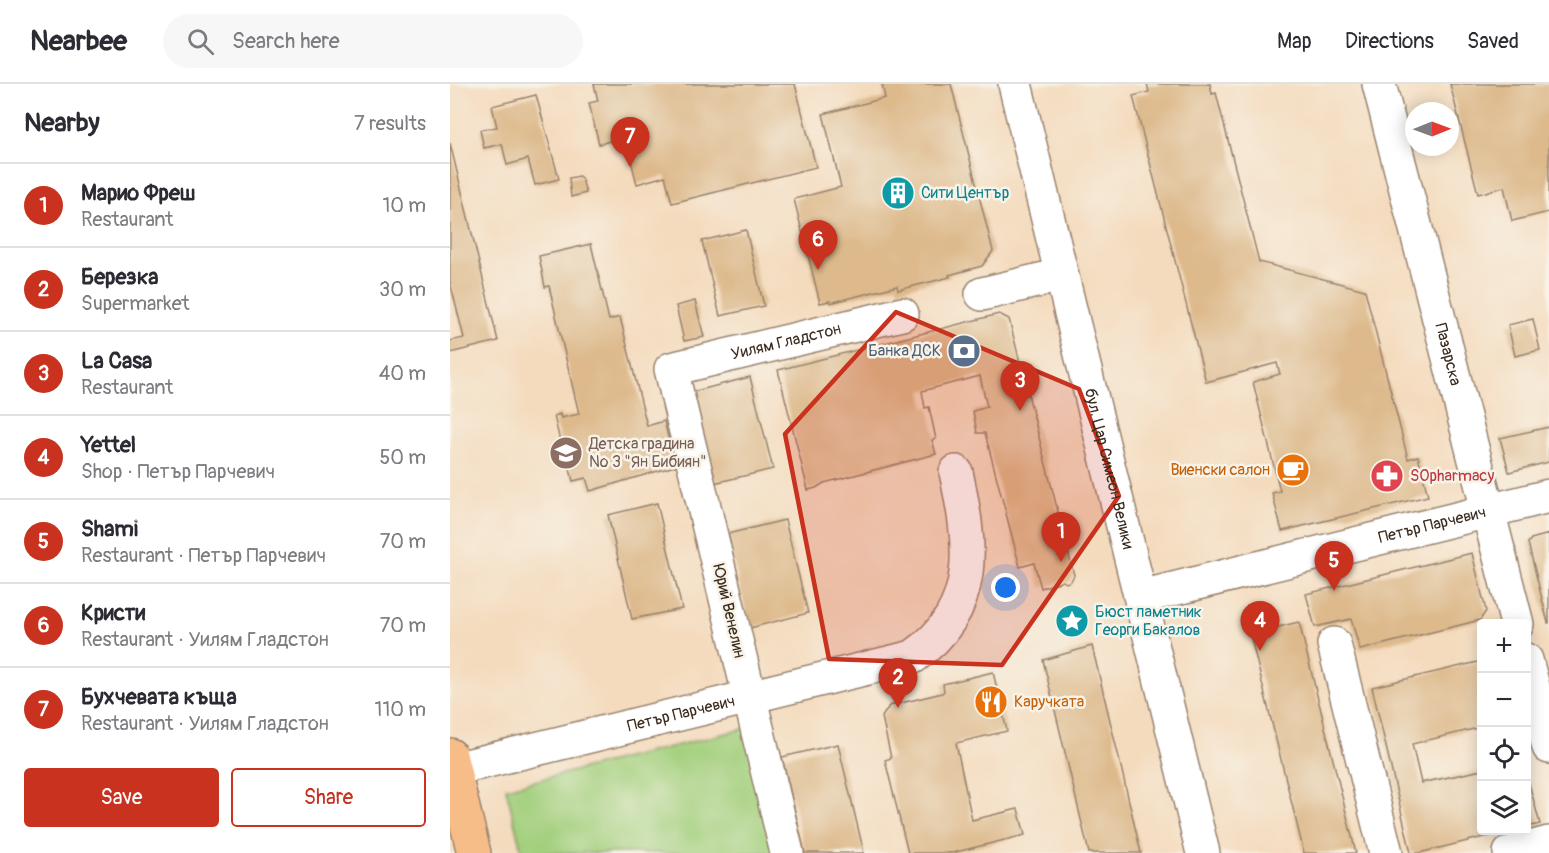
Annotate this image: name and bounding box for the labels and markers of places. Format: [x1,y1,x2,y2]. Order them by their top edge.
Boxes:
pin: 7 [610,118,650,167]
building icon: Сити Център [880,175,916,211]
place label: Сити Център [921,183,1009,203]
pin: 6 [798,220,838,270]
bank icon: Банка ДСК [946,333,982,369]
place label: Банка ДСК [868,341,941,361]
pin: 3 [1000,362,1040,411]
place label: Детска градина № 3 "Ян Бибиян" [588,434,707,472]
school or university icon: Детска градина № 3 "Ян Бибиян" [548,435,584,471]
cafe icon: Виенски салон [1275,452,1311,488]
pharmacy icon: SOpharmacy [1369,458,1405,494]
place label: Виенски салон [1170,460,1270,480]
place label: SOpharmacy [1410,466,1494,486]
pin: 1 [1042,512,1080,562]
pin: 5 [1314,542,1354,591]
place label: Бюст паметник Георги Бакалов [1095,602,1202,640]
pin: 4 [1240,602,1280,651]
place icon: Бюст паметник Георги Бакалов [1054,603,1090,639]
pin: 2 [878,658,918,708]
restaurant icon: Каручката [973,684,1009,720]
place label: Каручката [1014,692,1084,712]

